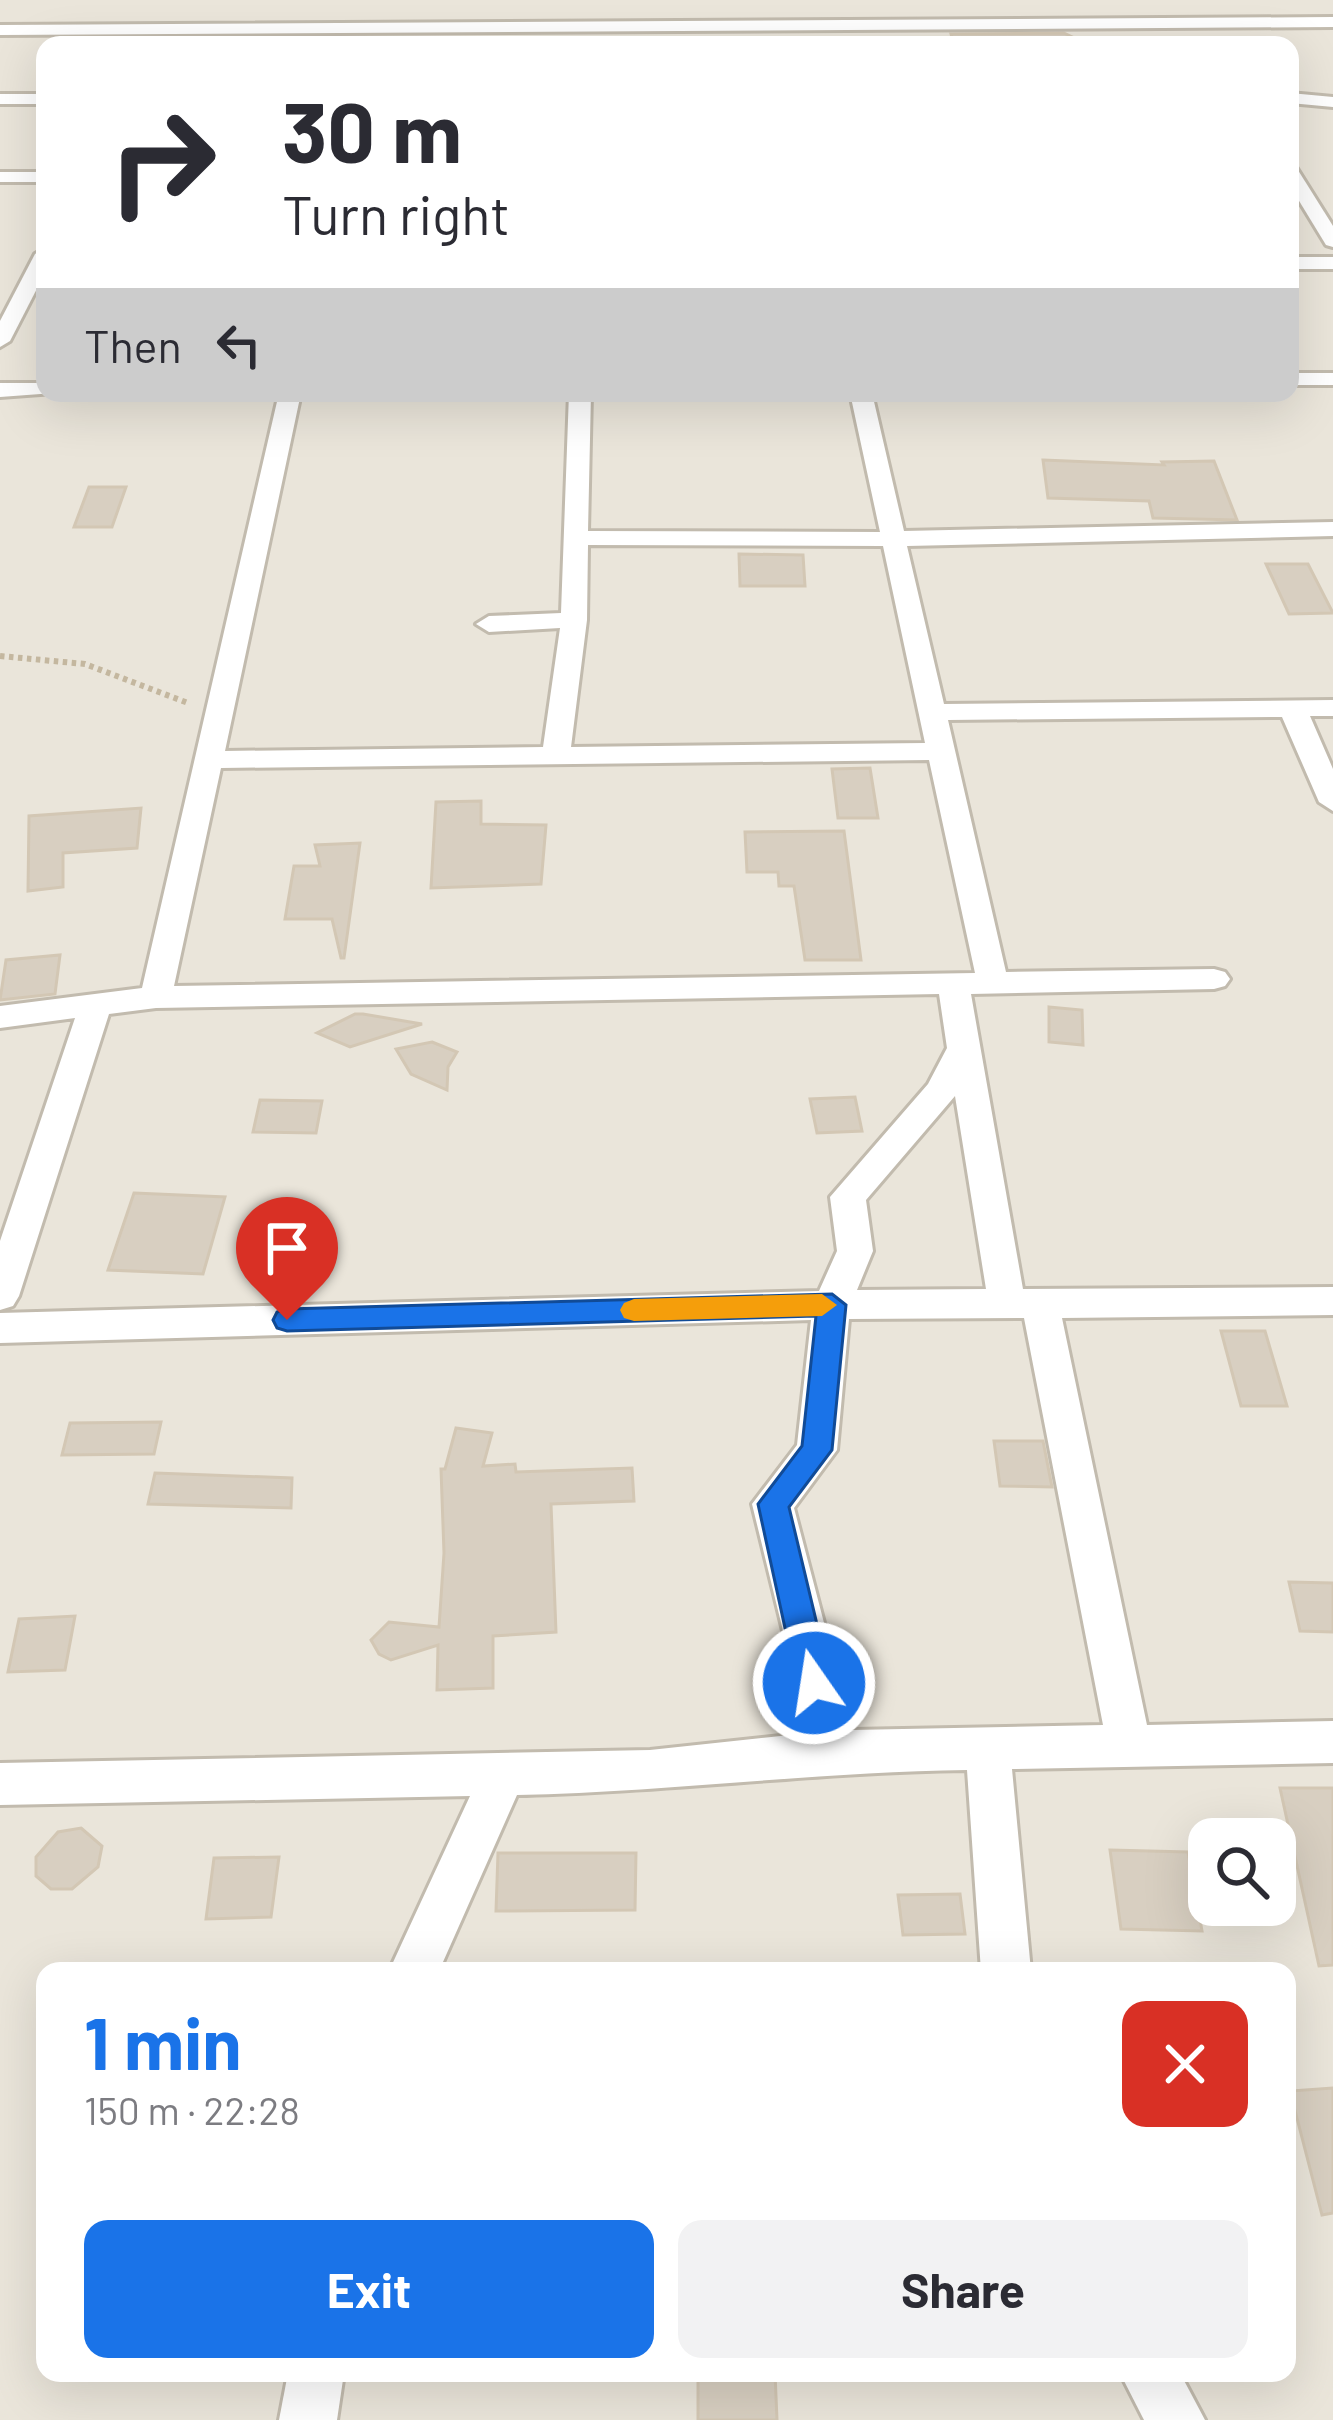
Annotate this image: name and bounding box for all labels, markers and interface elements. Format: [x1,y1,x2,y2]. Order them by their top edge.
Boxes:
text: 30 m [282,79,462,180]
icon: right [84,84,240,240]
text: Turn right [282,181,510,246]
icon: left [206,312,272,378]
text: Then [84,318,182,372]
pin [236,1197,338,1320]
icon: arrive [254,1215,320,1281]
position arrow [751,1620,877,1746]
map controls [1188,1818,1296,1926]
button: search [1188,1818,1296,1926]
text: 1 min [84,1998,242,2084]
button: close [1122,2001,1248,2127]
text: 150 m · 22:28 [84,2086,300,2133]
button: Exit [84,2220,654,2358]
button: Share [678,2220,1248,2358]

